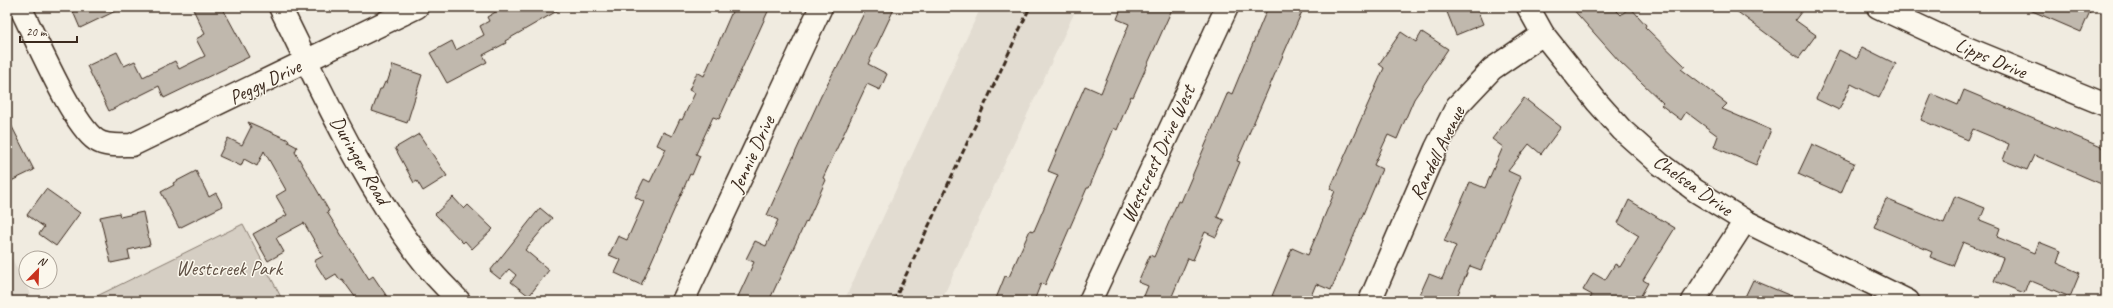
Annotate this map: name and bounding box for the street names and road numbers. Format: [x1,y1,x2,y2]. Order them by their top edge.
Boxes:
street label: Lipps Drive [1952,32,2032,85]
street label: Peggy Drive [225,53,306,110]
street label: Westcrest Drive West [1115,79,1202,227]
street label: Randell Avenue [1404,101,1471,204]
street label: Duringer Road [325,111,397,211]
street label: Jennie Drive [723,111,781,197]
street label: Chelsea Drive [1649,149,1739,222]

